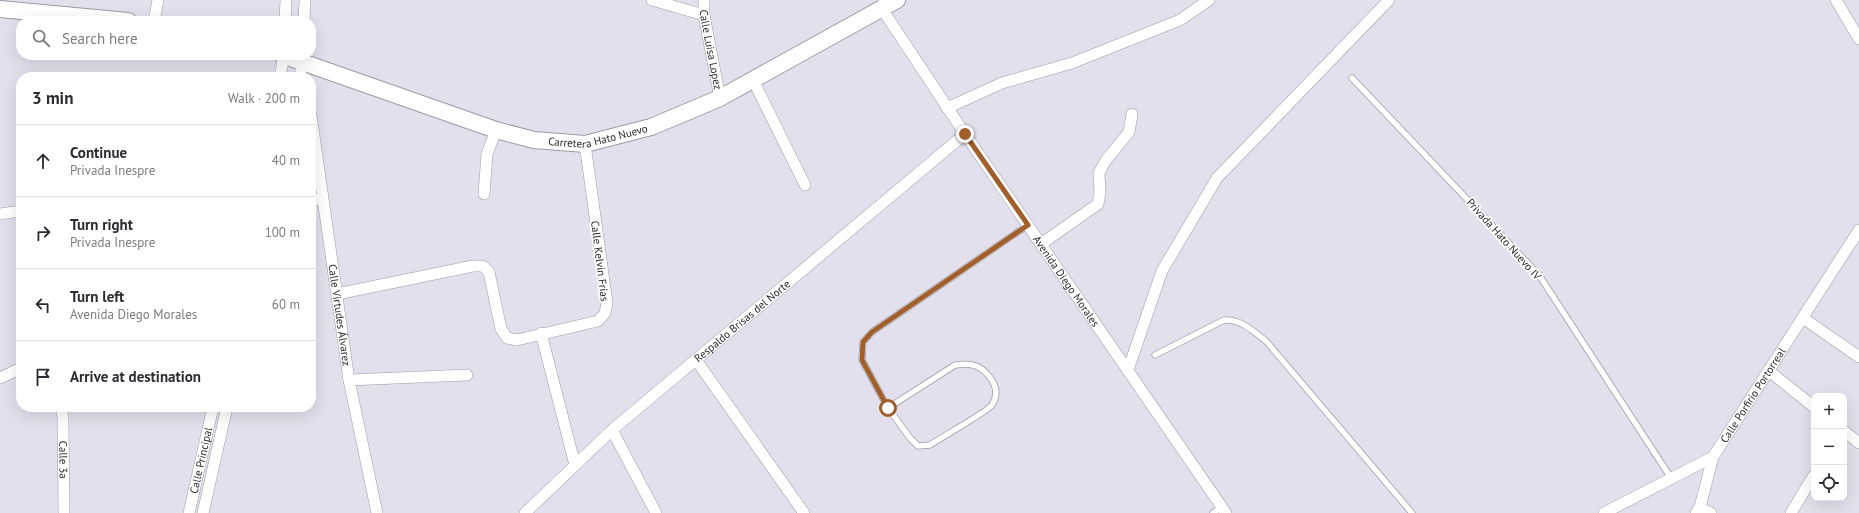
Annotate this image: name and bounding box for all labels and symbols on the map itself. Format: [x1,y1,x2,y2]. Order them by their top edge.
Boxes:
street label: Calle Luisa Lopez [697,9,725,91]
street label: Carretera Hato Nuevo [548,121,649,151]
route end [956,125,974,143]
street label: Privada Hato Nuevo IV [1464,195,1545,283]
street label: Calle Kelvin Frías [588,220,612,302]
street label: Avenida Diego Morales [1030,233,1103,330]
street label: Calle Virtudes Álvarez [325,263,354,367]
street label: Respaldo Brisas del Norte [691,277,793,365]
street label: Calle Porfirio Portorreal [1717,344,1789,445]
route start [879,399,897,417]
street label: Calle Principal [187,425,215,495]
street label: Calle 3a [56,441,71,479]

